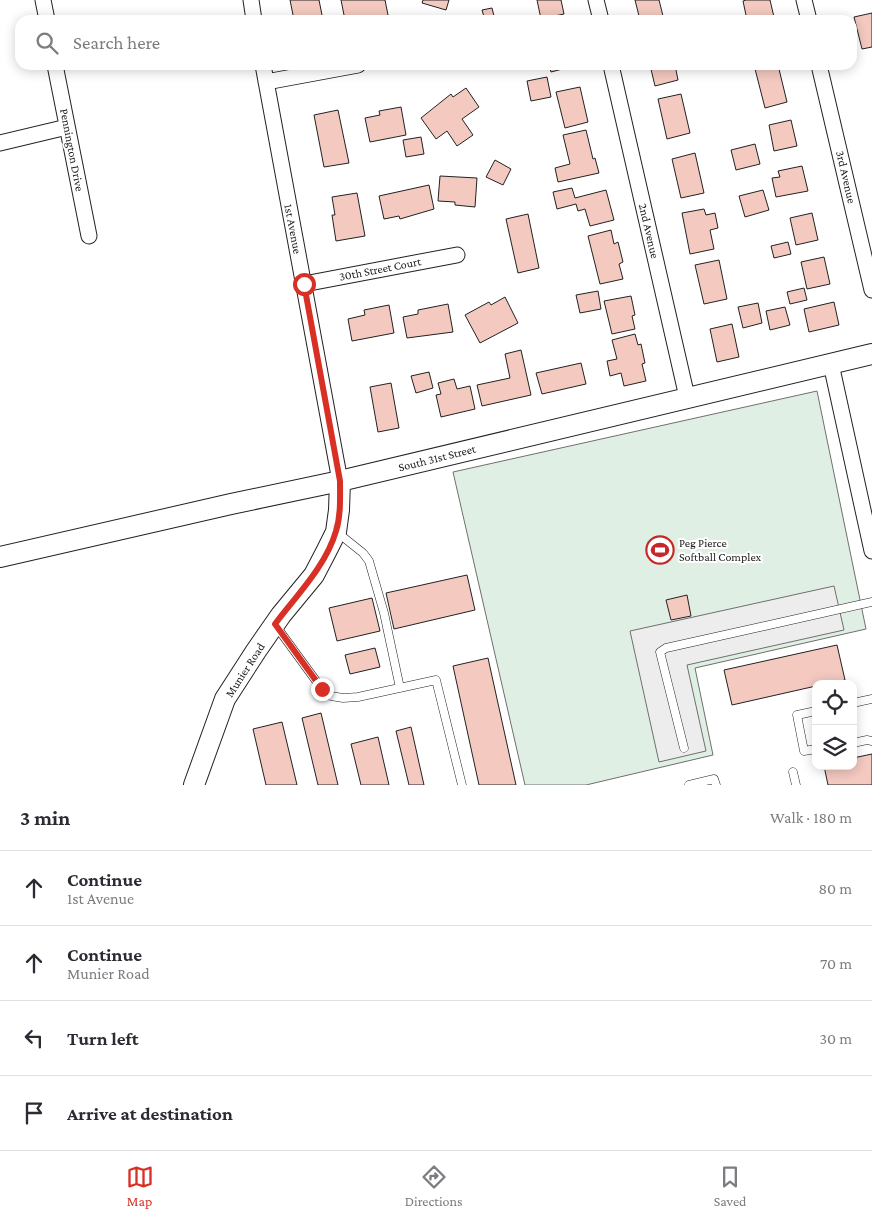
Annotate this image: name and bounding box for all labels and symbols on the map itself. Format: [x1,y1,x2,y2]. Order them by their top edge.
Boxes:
street label: Pennington Drive [57,107,87,193]
street label: 3rd Avenue [833,149,859,205]
street label: 2nd Avenue [636,202,662,260]
street label: 1st Avenue [281,203,305,255]
street label: 30th Street Court [338,254,423,284]
route start [293,273,316,296]
street label: South 31st Street [397,441,478,474]
sports icon: Peg Pierce Softball Complex [645,535,675,565]
place label: Peg Pierce Softball Complex [679,536,762,564]
street label: Munier Road [222,640,268,700]
route end [311,678,334,701]

